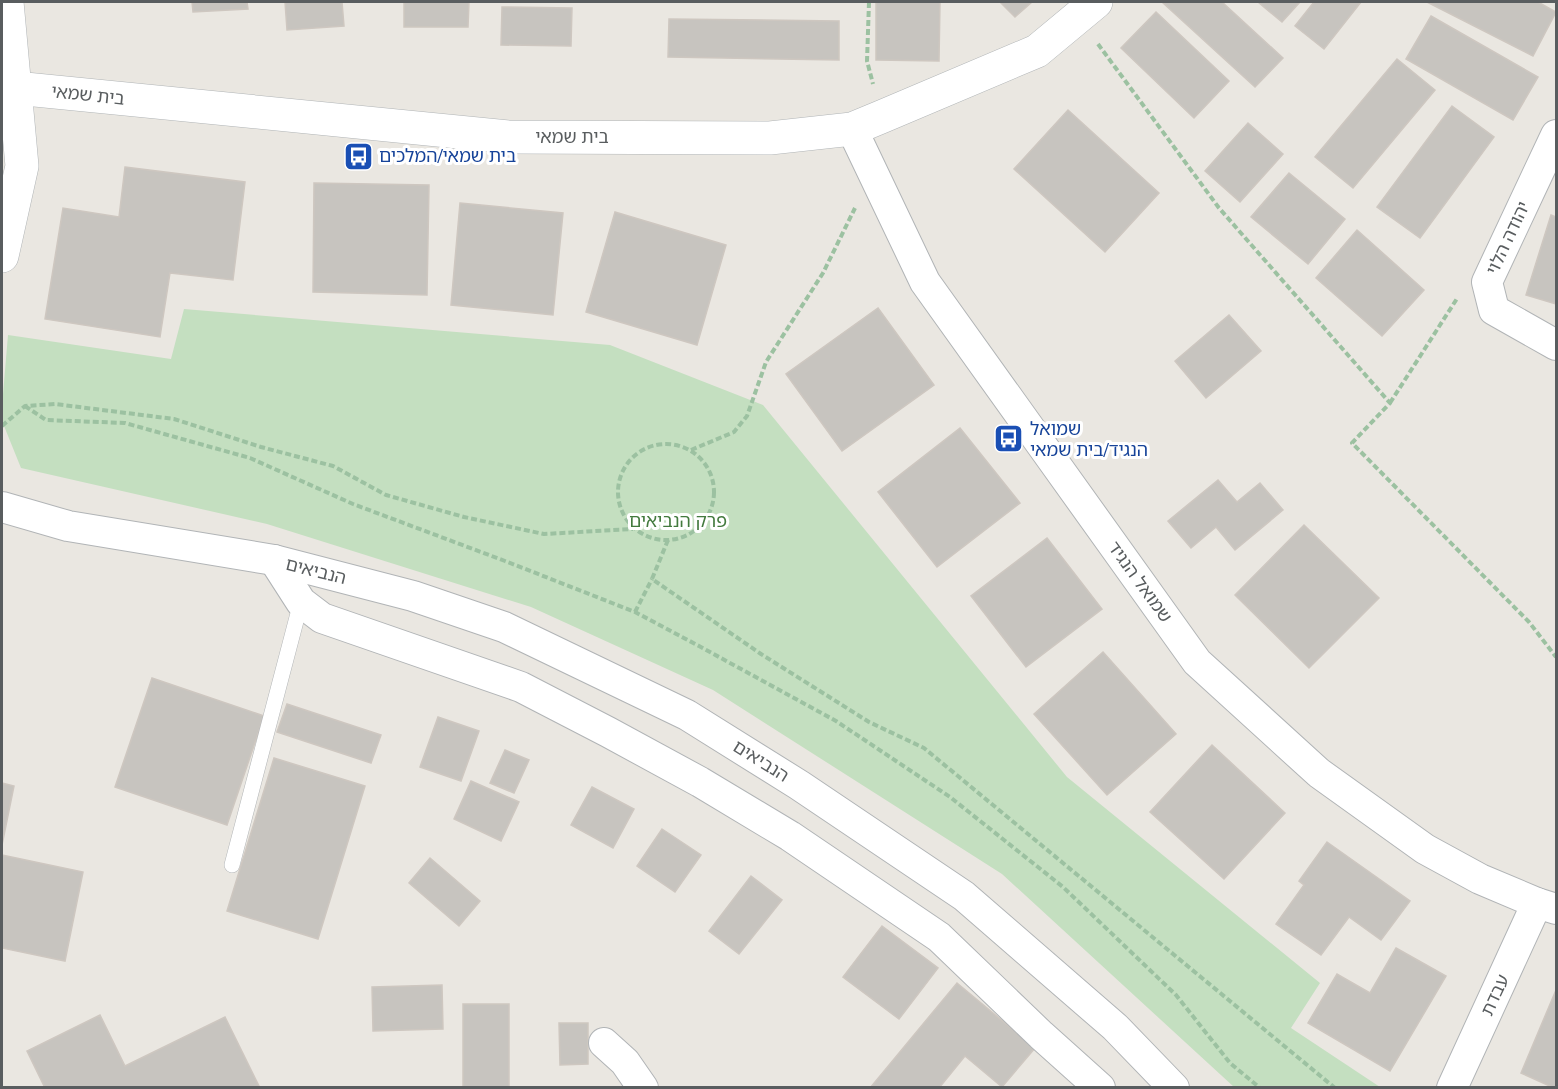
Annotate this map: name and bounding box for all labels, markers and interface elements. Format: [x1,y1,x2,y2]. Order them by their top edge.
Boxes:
street label: בית שמאי [50,79,126,110]
street label: בית שמאי [535,125,609,148]
bus stop icon: בית שמאי/המלכים [342,140,374,172]
place label: בית שמאי/המלכים [379,144,516,167]
street label: יהודה הלוי [1481,197,1535,278]
place label: שמואל הנגיד/בית שמאי [1030,417,1148,461]
bus stop icon: שמואל הנגיד/בית שמאי [993,423,1025,455]
park label: פרק הנביאים [629,509,727,532]
street label: שמואל הנגיד [1103,536,1178,627]
street label: הנביאים [283,552,349,589]
street label: הנביאים [729,734,794,787]
street label: עבדת [1475,971,1514,1019]

